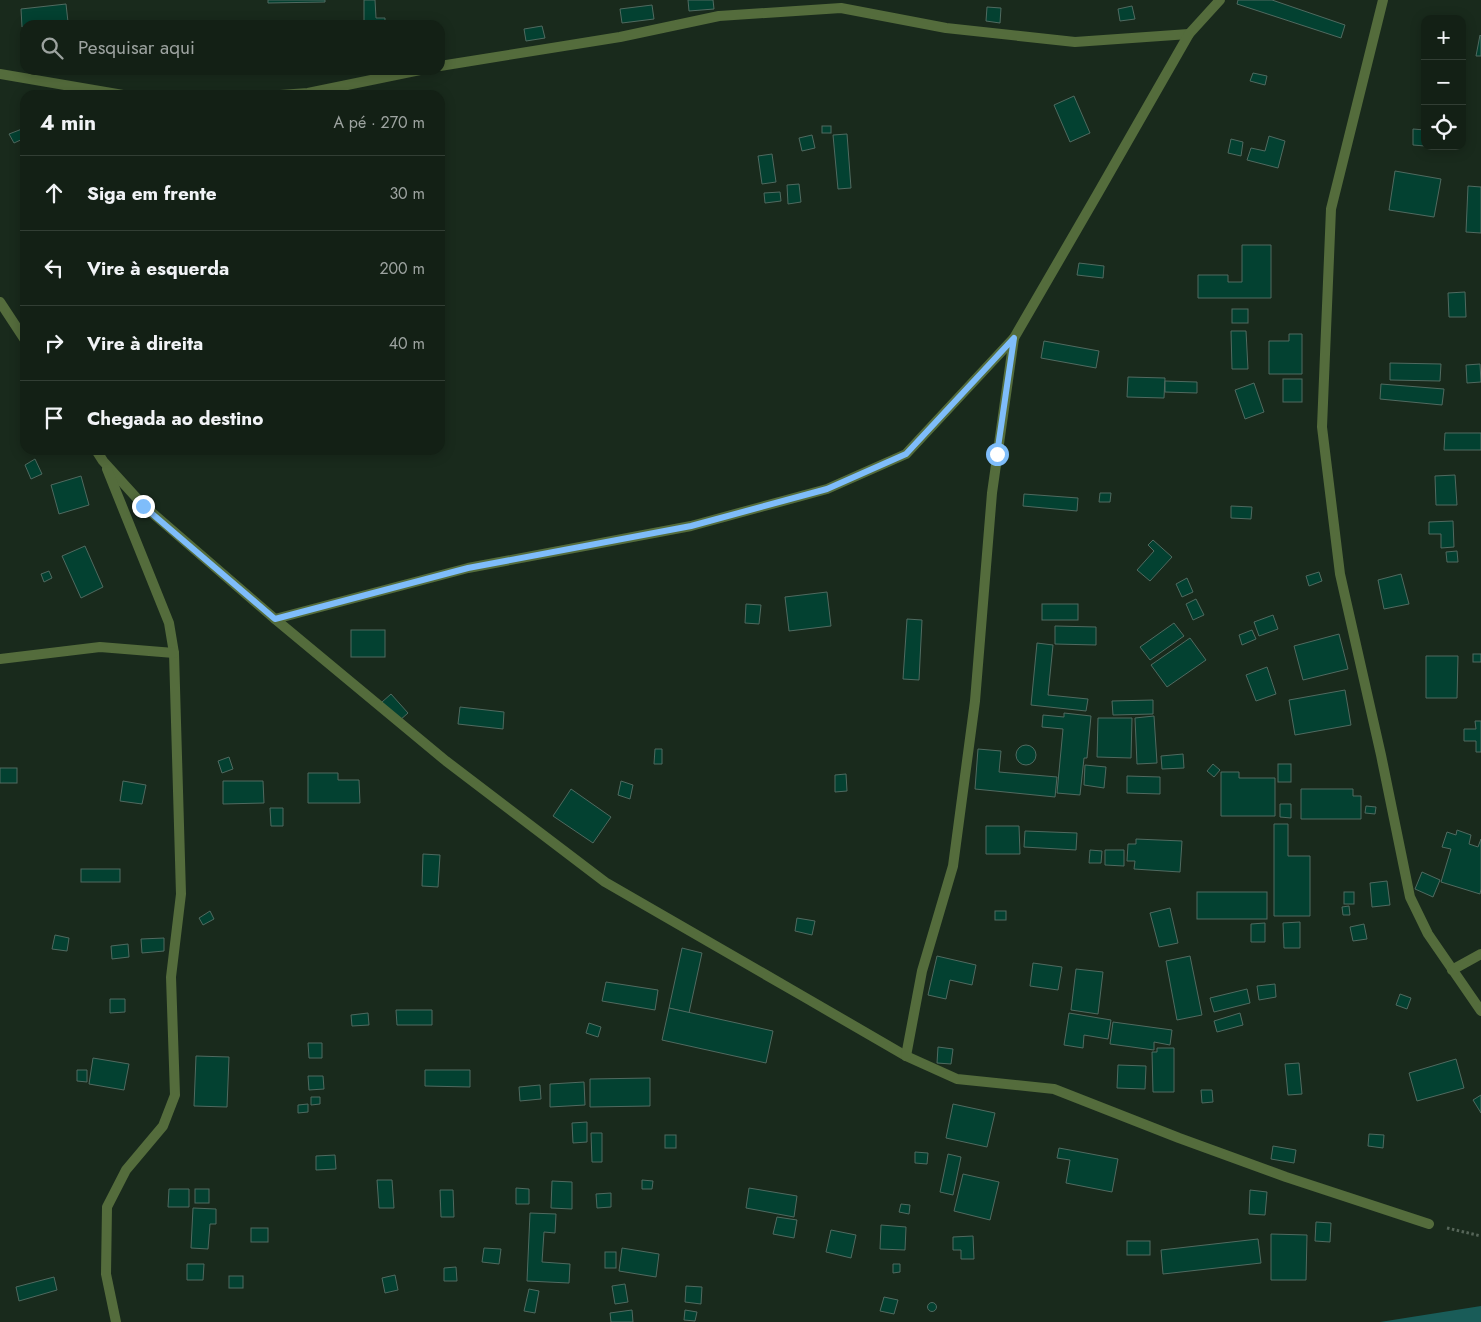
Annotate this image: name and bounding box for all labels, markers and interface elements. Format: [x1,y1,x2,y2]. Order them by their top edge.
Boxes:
map controls [1421,15,1466,150]
button: + [1421,15,1466,60]
search box [20,20,445,75]
icon: search [38,34,66,62]
text: Pesquisar aqui [78,34,195,61]
button: − [1421,60,1466,105]
button: locate [1421,105,1466,150]
text: 4 min [40,108,96,138]
text: A pé · 270 m [333,111,425,134]
icon: ahead [40,179,68,207]
text: Siga em frente [87,180,217,207]
text: 30 m [389,182,425,205]
icon: left [40,254,68,282]
text: Vire à esquerda [87,255,229,282]
text: 200 m [379,257,425,280]
icon: right [40,329,68,357]
text: Vire à direita [87,330,203,357]
text: 40 m [389,332,425,355]
icon: arrive [40,404,68,432]
text: Chegada ao destino [87,405,263,432]
route start [986,443,1009,466]
route end [132,495,155,518]

